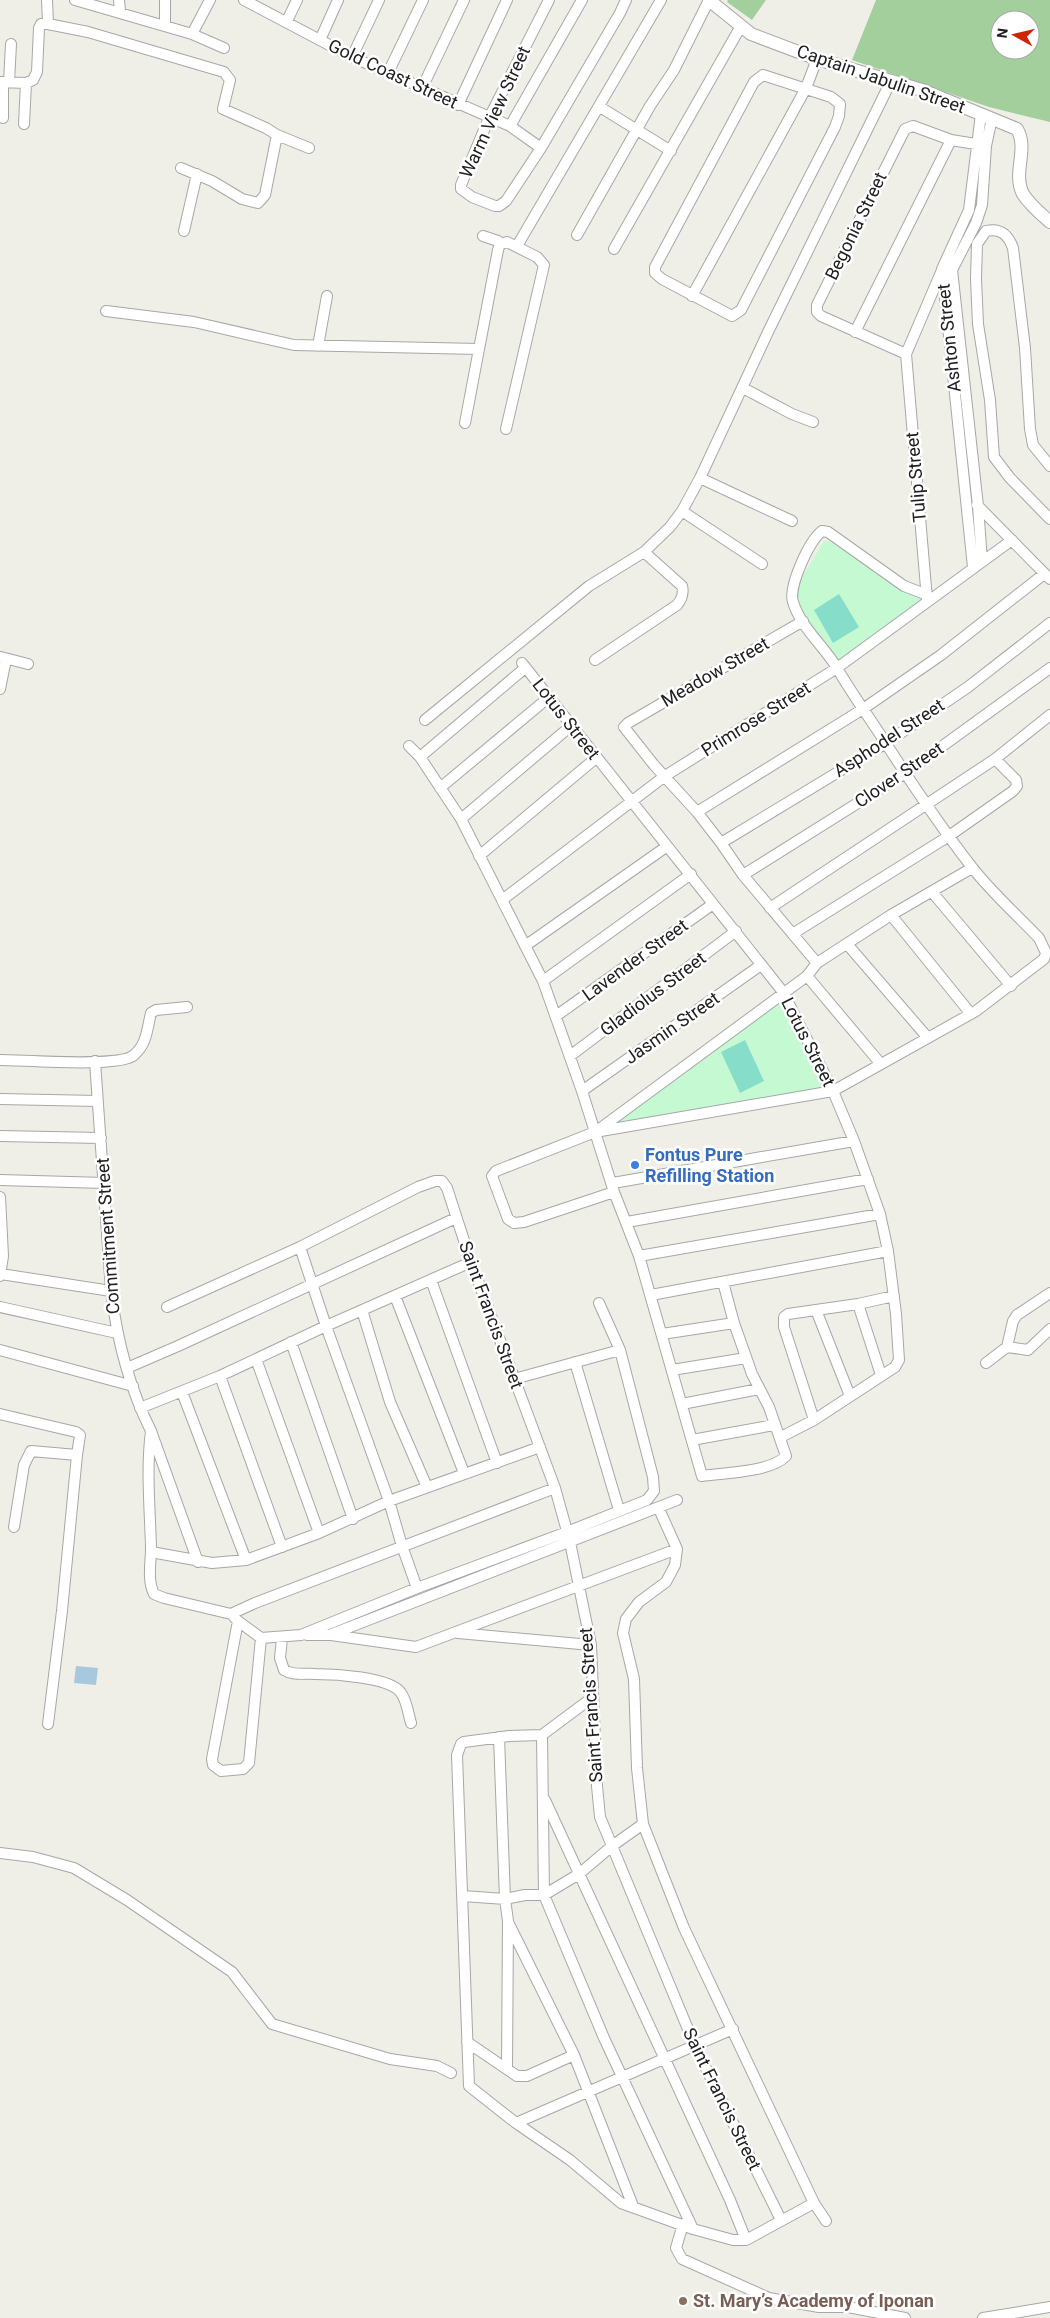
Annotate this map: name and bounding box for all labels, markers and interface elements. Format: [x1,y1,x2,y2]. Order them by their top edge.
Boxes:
north arrow [990,10,1040,60]
text: N [994,27,1011,39]
street label: Gold Coast Street [325,34,461,113]
street label: Captain Jabulin Street [794,40,968,117]
street label: Warm View Street [455,43,534,181]
street label: Begonia Street [820,168,891,283]
street label: Ashton Street [932,283,965,393]
street label: Tulip Street [901,431,930,523]
street label: Meadow Street [657,632,772,711]
street label: Lotus Street [528,674,605,763]
street label: Primrose Street [697,677,814,760]
street label: Asphodel Street [830,694,948,781]
street label: Clover Street [850,737,947,812]
street label: Lavender Street [578,914,692,1005]
street label: Gladiolus Street [596,947,710,1040]
street label: Jasmin Street [620,987,723,1068]
street label: Lotus Street [777,994,840,1090]
place label: Fontus Pure Refilling Station [645,1144,774,1186]
street label: Commitment Street [92,1157,123,1315]
marker: Fontus Pure Refilling Station [629,1159,641,1171]
street label: Saint Francis Street [455,1238,528,1392]
street label: Saint Francis Street [575,1627,606,1783]
street label: Saint Francis Street [679,2024,766,2173]
place label: St. Mary’s Academy of Iponan [693,2290,934,2311]
marker: St. Mary’s Academy of Iponan [677,2295,689,2307]

